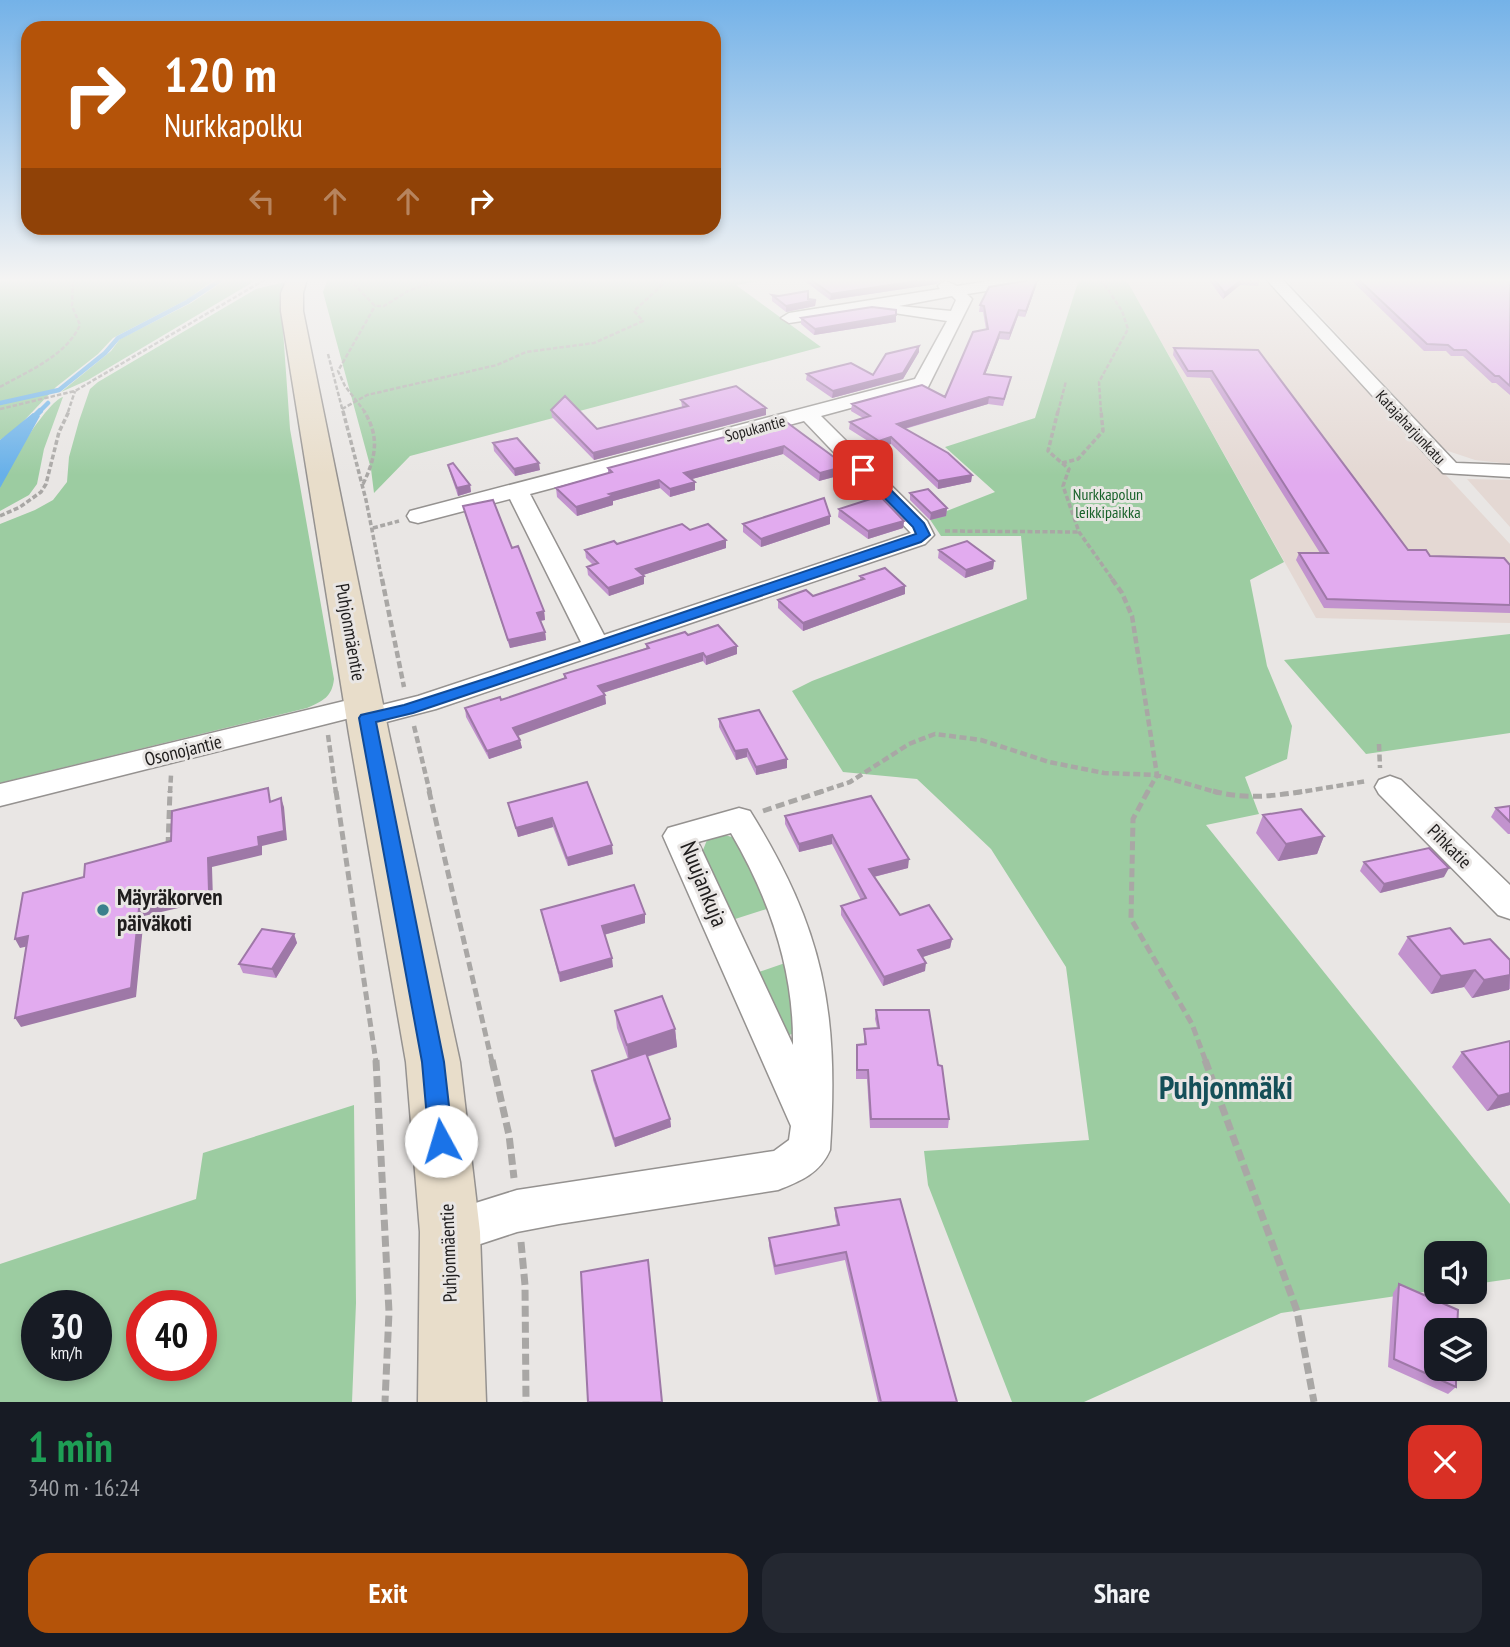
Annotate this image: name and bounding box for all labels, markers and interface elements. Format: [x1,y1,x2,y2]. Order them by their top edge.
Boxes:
text: 120 m [164,42,277,106]
icon: right [49,49,140,140]
text: Nurkkapolku [164,104,303,146]
icon: left [243,182,281,220]
icon: ahead [316,182,354,220]
icon: ahead [389,182,427,220]
icon: right [462,182,500,220]
street label: Katajaharjunkatu [1372,386,1450,468]
street label: Sopukantie [723,410,787,446]
pin [833,440,893,500]
icon: arrive [844,451,882,489]
park label: Nurkkapolun leikkipaikka [1073,484,1143,522]
street label: Puhjonmäentie [331,581,371,683]
street label: Osonojantie [142,729,224,771]
street label: Pihkatie [1423,819,1477,873]
street label: Nuujankuja [674,837,735,931]
place label: Mäyräkorven päiväkoti [117,882,223,937]
marker: Mäyräkorven päiväkoti [95,902,111,918]
district label: Puhjonmäki [1159,1066,1293,1108]
position arrow [404,1104,478,1178]
street label: Puhjonmäentie [434,1203,462,1303]
map controls [1424,1241,1487,1381]
button: sound [1424,1241,1487,1304]
speed limit sign: 40 [126,1290,217,1381]
text: 30 [50,1303,83,1349]
button: layers [1424,1318,1487,1381]
text: km/h [51,1341,82,1364]
text: 1 min [28,1419,113,1474]
button: close [1408,1425,1482,1499]
text: 340 m · 16:24 [28,1473,140,1502]
button: Exit [28,1553,748,1633]
button: Share [762,1553,1482,1633]

